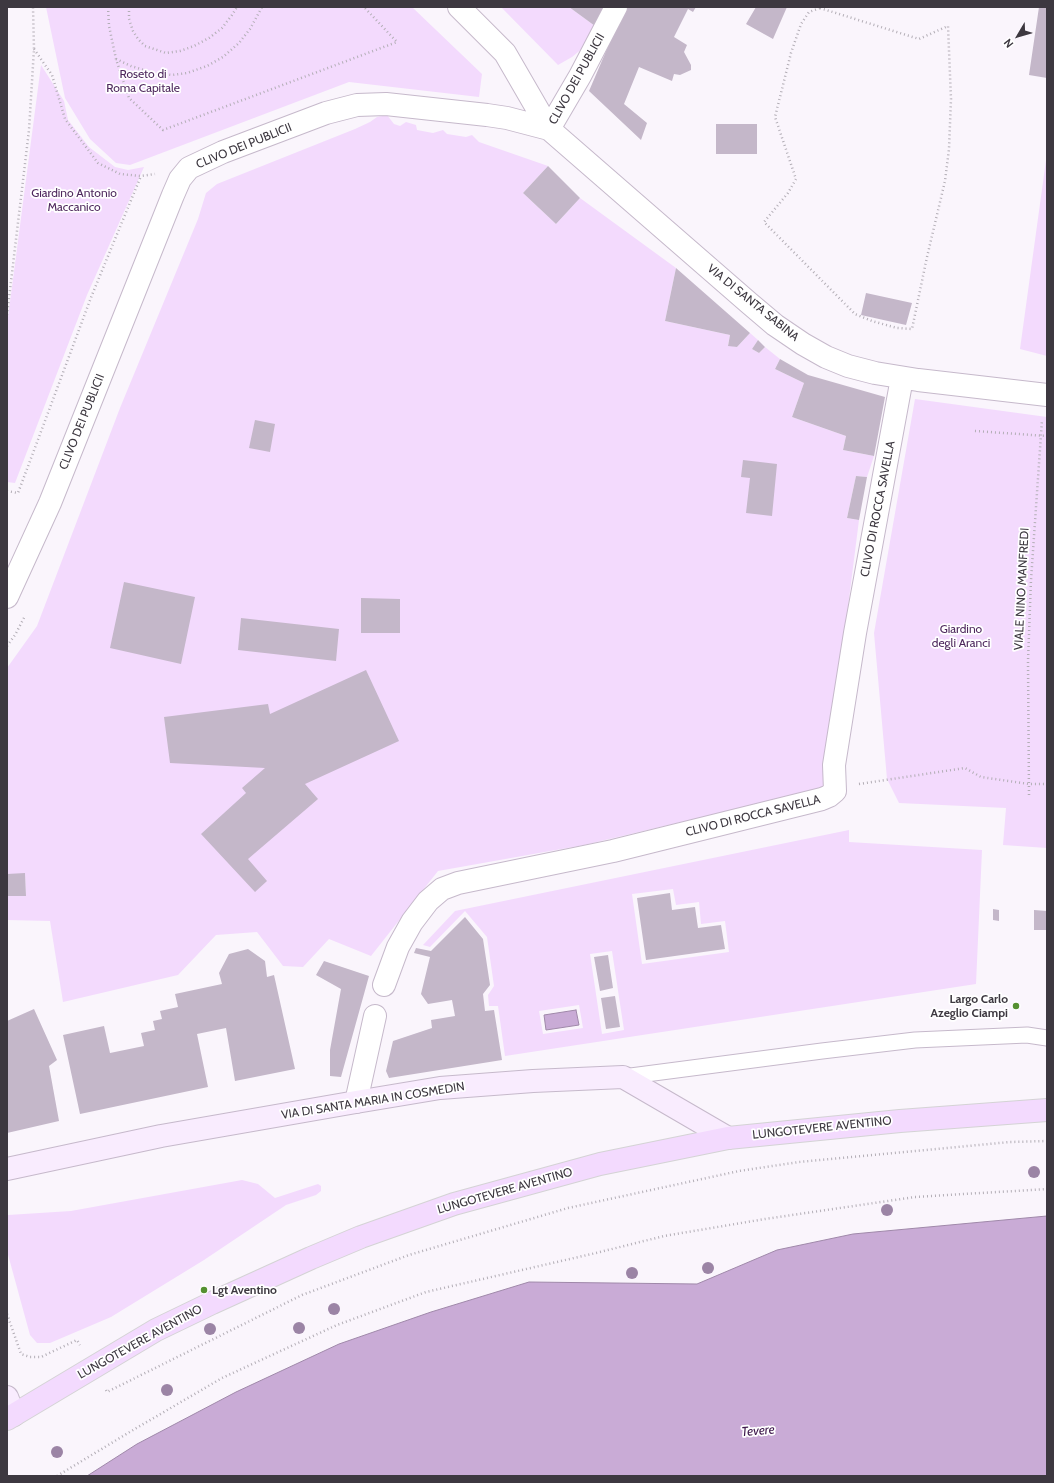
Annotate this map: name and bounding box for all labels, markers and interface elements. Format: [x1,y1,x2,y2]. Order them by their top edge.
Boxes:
north arrow [998,16,1038,56]
street label: CLIVO DEI PUBLICII [546,31,608,127]
text: N [1001,36,1016,51]
park label: Roseto di Roma Capitale [106,67,180,95]
street label: CLIVO DEI PUBLICII [194,120,294,172]
park label: Giardino Antonio Maccanico [31,186,117,214]
street label: VIA DI SANTA SABINA [704,261,802,345]
street label: CLIVO DEI PUBLICII [56,372,108,472]
street label: CLIVO DI ROCCA SAVELLA [858,440,898,578]
street label: VIALE NINO MANFREDI [1012,527,1032,651]
park label: Giardino degli Aranci [932,622,990,650]
street label: CLIVO DI ROCCA SAVELLA [684,792,822,840]
place label: Largo Carlo Azeglio Ciampi [931,992,1008,1020]
marker: Largo Carlo Azeglio Ciampi [1011,1001,1021,1011]
street label: VIA DI SANTA MARIA IN COSMEDIN [280,1079,466,1123]
street label: LUNGOTEVERE AVENTINO [752,1114,892,1142]
street label: LUNGOTEVERE AVENTINO [436,1165,574,1217]
place label: Lgt Aventino [212,1283,277,1297]
marker: Lgt Aventino [199,1285,209,1295]
street label: LUNGOTEVERE AVENTINO [75,1302,205,1382]
water label: Tevere [741,1422,775,1440]

